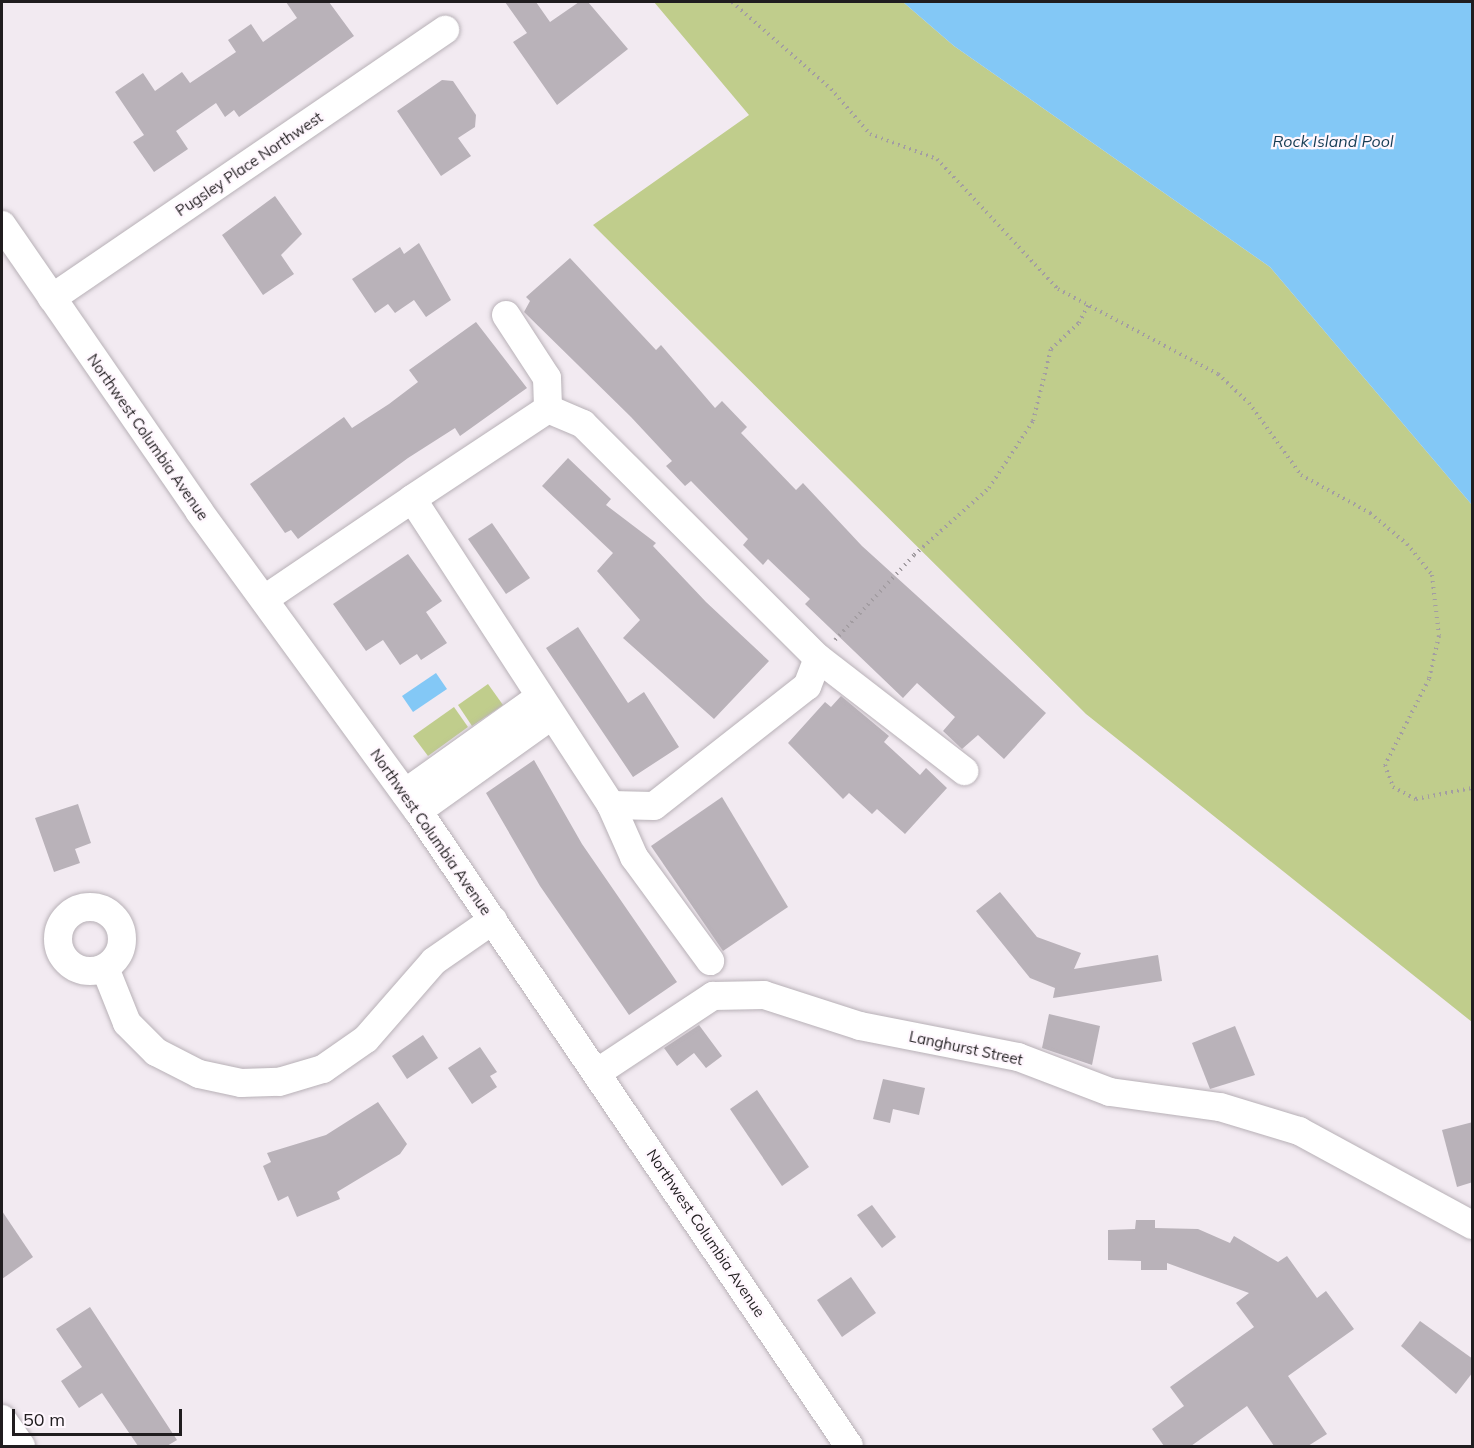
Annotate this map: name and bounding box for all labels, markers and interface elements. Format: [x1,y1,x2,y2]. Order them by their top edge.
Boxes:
street label: Pugsley Place Northwest [172,108,326,220]
water label: Rock Island Pool [1272,131,1394,151]
street label: Northwest Columbia Avenue [84,350,212,524]
street label: Northwest Columbia Avenue [367,745,495,919]
street label: Langhurst Street [907,1027,1025,1069]
street label: Northwest Columbia Avenue [643,1146,769,1320]
scale bar [15,1397,184,1435]
text: 50 m [23,1408,65,1431]

